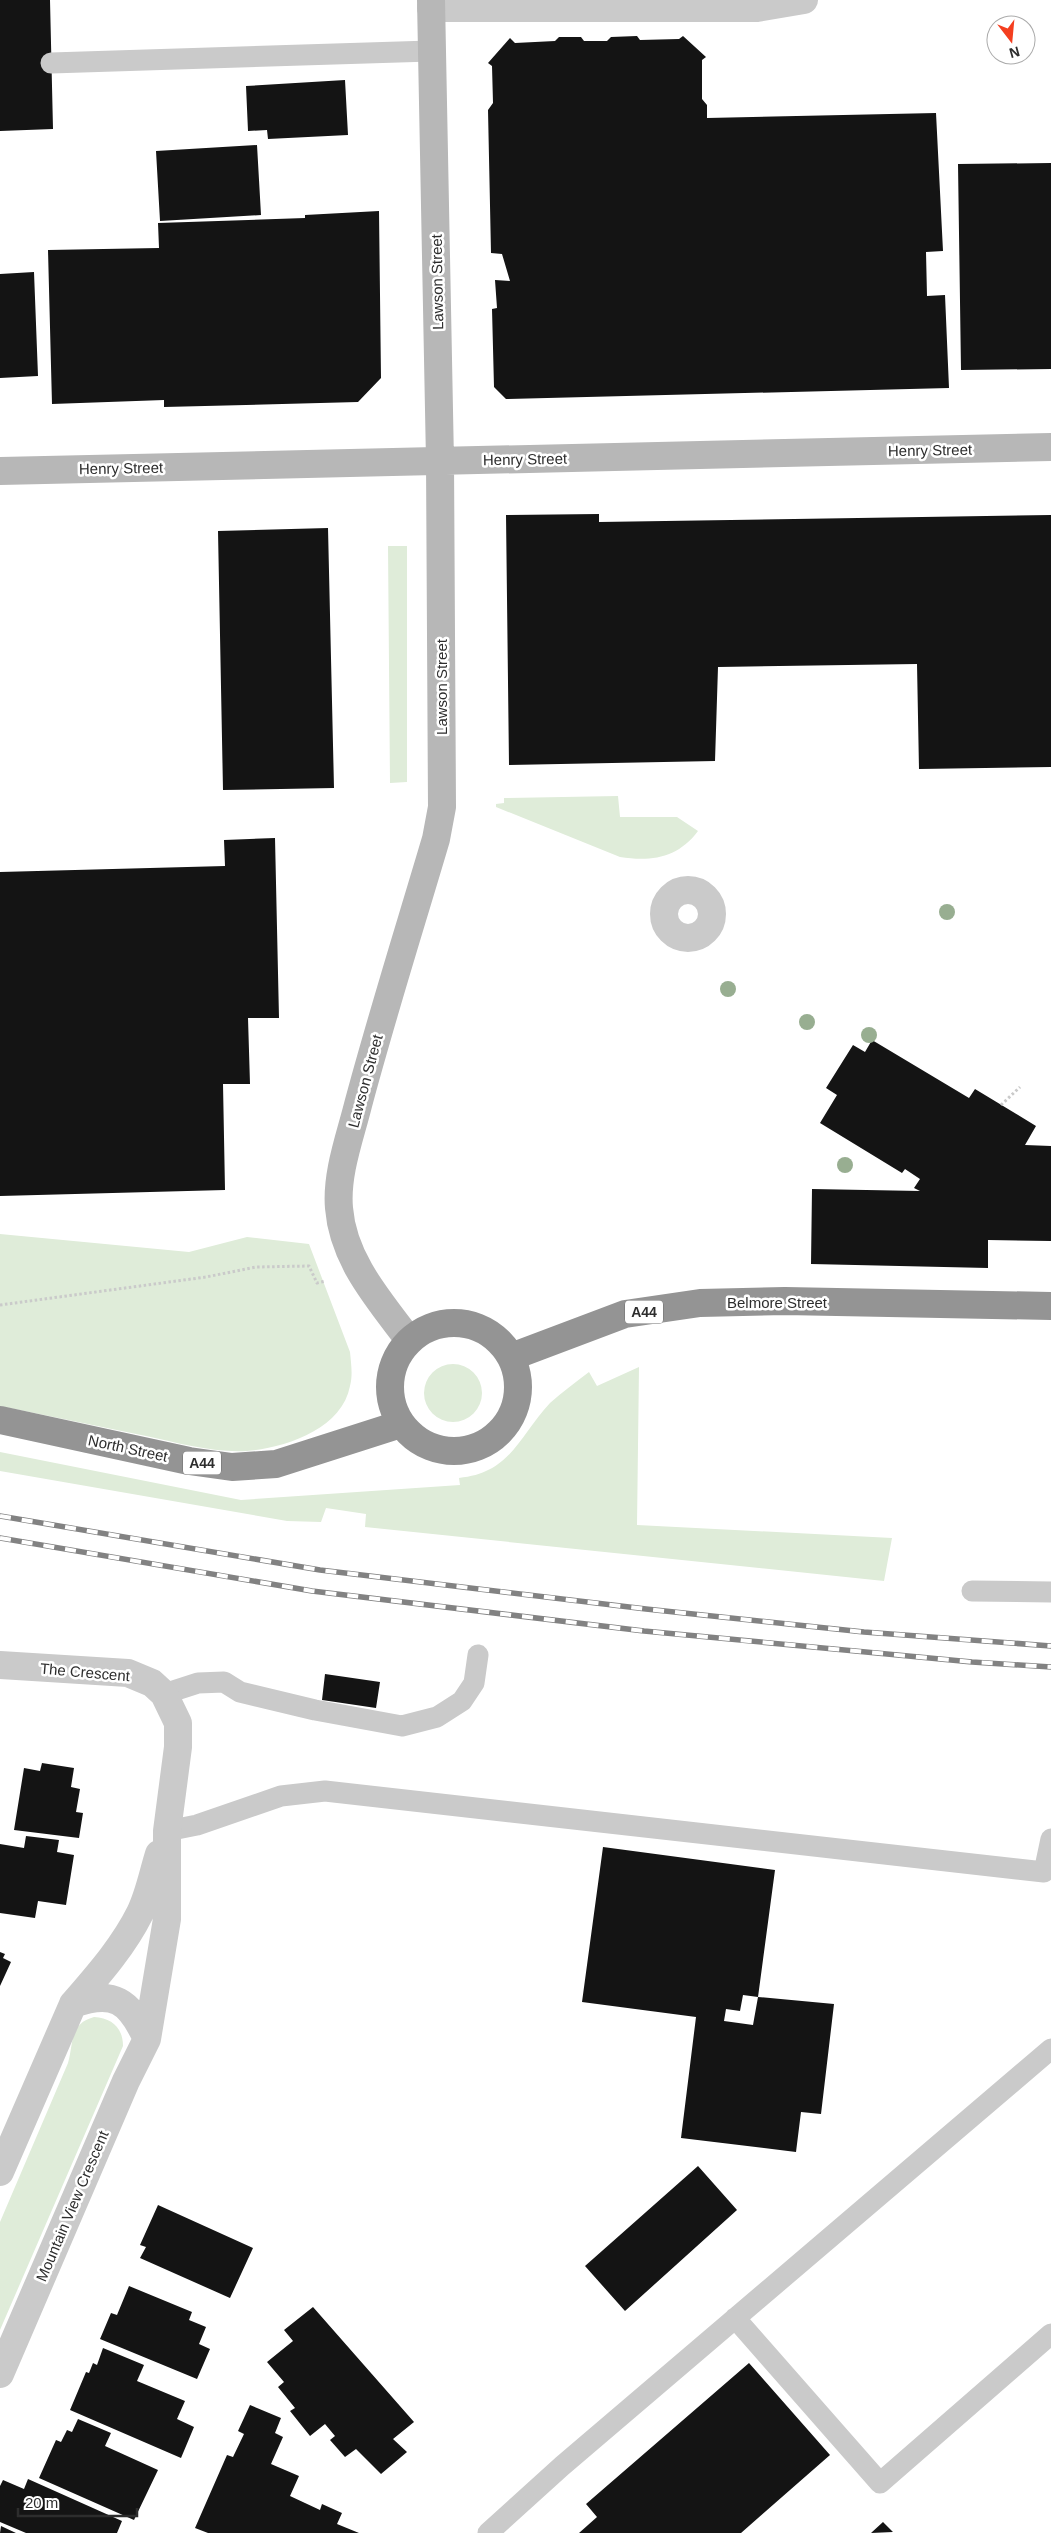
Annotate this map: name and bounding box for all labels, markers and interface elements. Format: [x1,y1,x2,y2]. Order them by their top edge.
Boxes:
north arrow [986,15,1036,65]
text: N [1008,43,1022,62]
street label: Lawson Street [428,233,446,330]
street label: Henry Street [888,441,973,459]
street label: Henry Street [483,450,568,468]
street label: Henry Street [79,459,164,477]
street label: Lawson Street [433,638,450,735]
street label: Lawson Street [344,1032,386,1130]
street label: Belmore Street [727,1294,828,1311]
road number: A44 [625,1300,663,1324]
street label: North Street [87,1431,170,1465]
road number: A44 [183,1452,221,1475]
street label: The Crescent [39,1660,131,1684]
street label: Mountain View Crescent [32,2127,112,2284]
scale bar [18,2486,136,2518]
text: 20 m [25,2494,58,2511]

